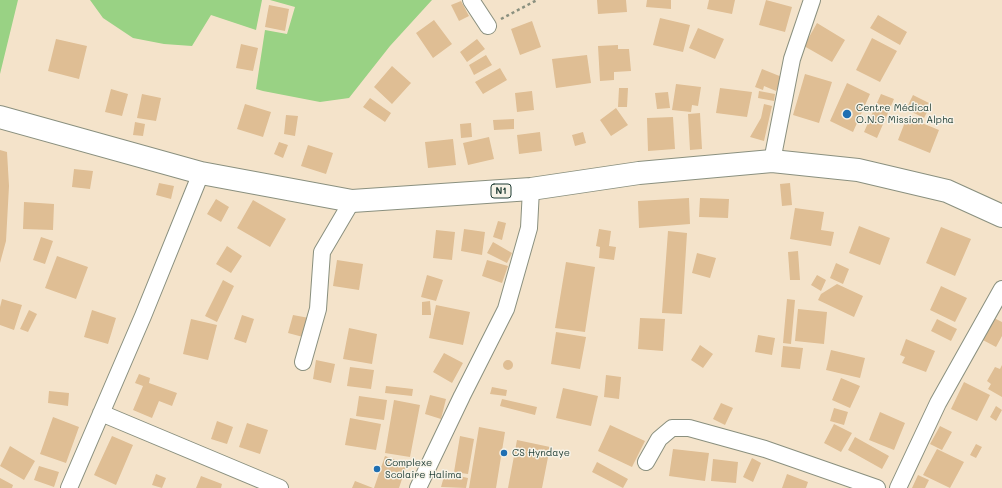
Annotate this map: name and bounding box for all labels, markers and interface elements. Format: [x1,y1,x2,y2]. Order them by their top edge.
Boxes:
place label: Centre Médical O.N.G Mission Alpha [856,102,954,126]
marker: Centre Médical O.N.G Mission Alpha [841,108,853,120]
road number: N1 [491,184,511,198]
place label: CS Hyndaye [512,447,570,459]
marker: CS Hyndaye [499,448,509,458]
place label: Complexe Scolaire Halima [385,457,462,480]
marker: Complexe Scolaire Halima [372,464,382,474]

